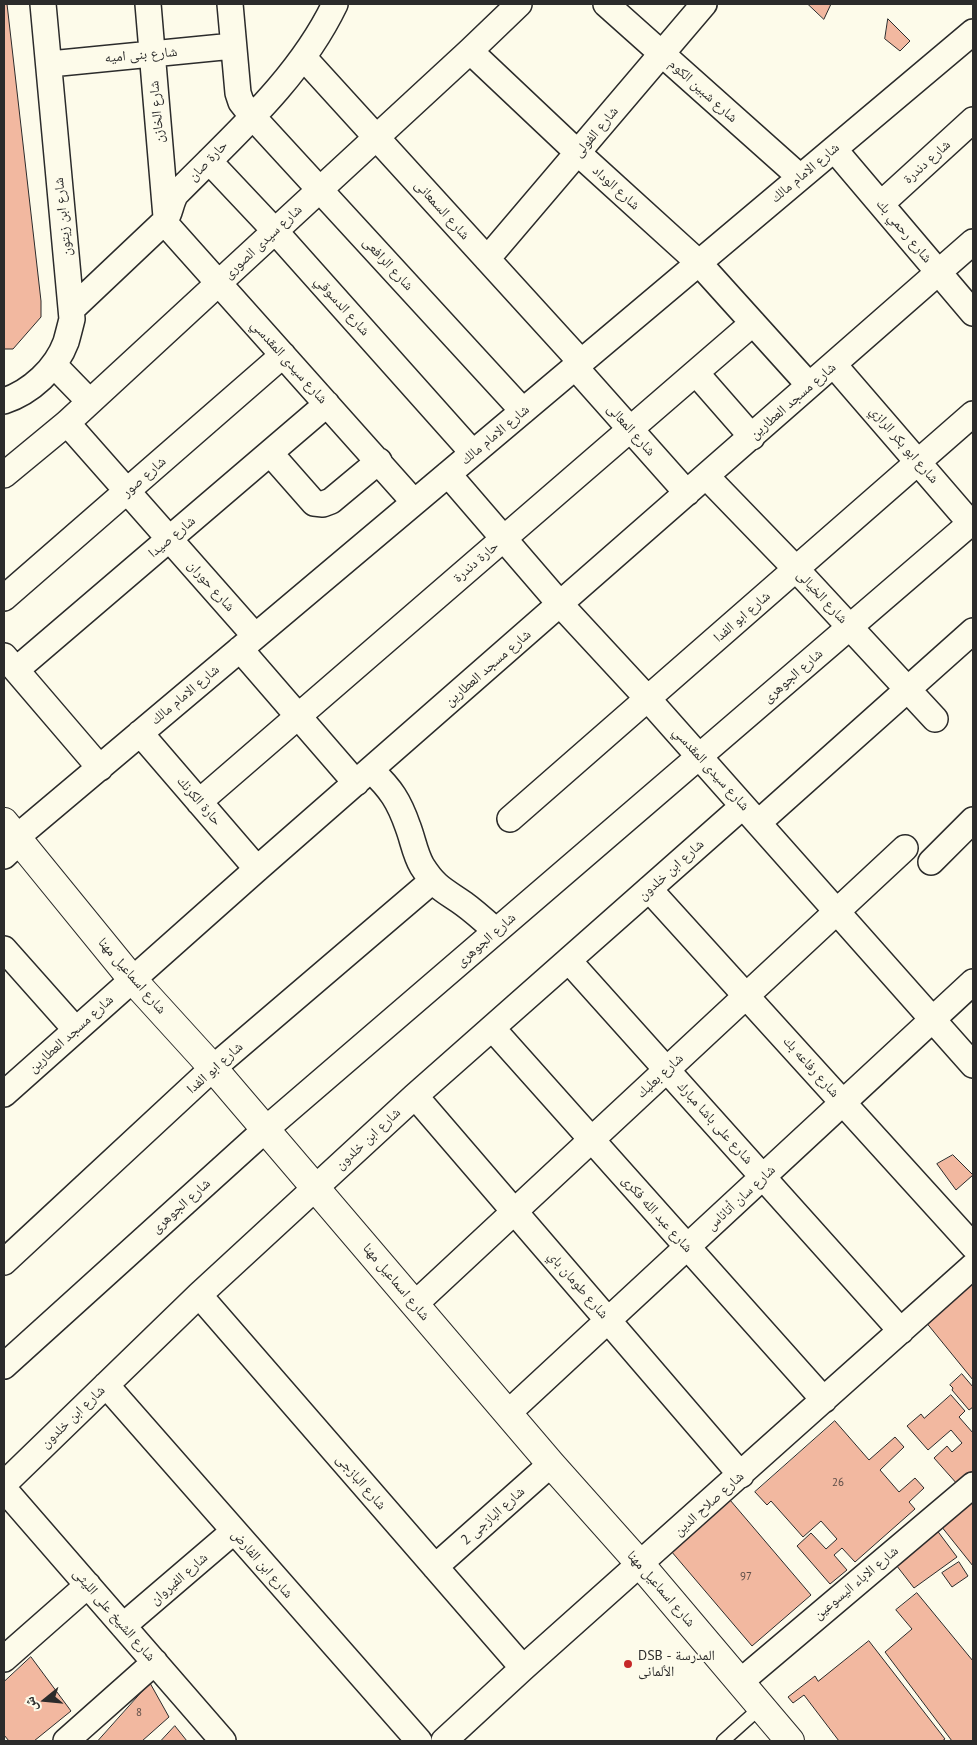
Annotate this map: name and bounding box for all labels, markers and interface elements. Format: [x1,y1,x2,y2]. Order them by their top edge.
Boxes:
street label: شارع بنى اميه [104,43,178,67]
street label: شارع شبين الكوم [665,56,741,126]
street label: شارع الخازن [146,80,168,144]
street label: شارع الفولى [570,103,622,161]
street label: شارع دندرة [900,136,954,188]
street label: حارة صان [185,137,231,185]
street label: شارع الامام مالك [767,139,843,207]
street label: شارع الوداد [589,162,643,214]
street label: شارع ابن زيتون [50,177,76,257]
street label: شارع السمعانى [411,177,473,243]
street label: شارع رحمي بك [873,196,935,266]
street label: شارع سيدى الصورى [220,201,306,283]
street label: شارع الرافعى [359,234,417,294]
street label: شارع الدسوقي [311,273,373,339]
street label: شارع سيدى المقدسي [247,317,331,407]
street label: شارع مسجد العطارين [747,359,839,443]
street label: شارع المعالى [603,400,659,460]
street label: شارع الامام مالك [457,401,533,469]
street label: شارع ابو بكر الرازي [866,403,942,487]
street label: شارع صور [118,453,170,501]
street label: شارع صيدا [145,512,199,562]
street label: حارة دندرة [450,538,502,586]
street label: شارع حوران [184,557,238,615]
street label: شارع الخيالى [793,567,851,627]
street label: شارع ابو الفدا [710,588,774,646]
street label: شارع مسجد العطارين [442,626,534,710]
street label: شارع الجوهرى [760,645,826,707]
street label: شارع الامام مالك [147,661,223,729]
street label: شارع سيدى المقدسي [669,724,753,814]
street label: حارة الكرنك [173,773,225,829]
street label: شارع ابن خلدون [634,836,708,904]
street label: شارع الجوهرى [453,909,519,971]
street label: شارع اسماعيل مهنا [94,934,170,1018]
street label: شارع مسجد العطارين [25,991,117,1077]
street label: شارع رفاعه بك [779,1033,843,1101]
street label: شارع ابو الفدا [184,1039,246,1097]
street label: شارع بعلبك [633,1050,687,1102]
street label: شارع على باشا مبارك [674,1078,756,1168]
street label: شارع ابن خلدون [332,1104,404,1174]
street label: شارع سان أتاناس [703,1162,779,1234]
street label: شارع عبد الله فكرى [618,1172,696,1256]
street label: شارع الجوهرى [148,1175,214,1237]
street label: شارع اسماعيل مهنا [359,1240,433,1324]
street label: شارع طومان باي [544,1248,612,1322]
street label: شارع ابن خلدون [37,1382,109,1452]
street label: شارع البازجى [332,1451,390,1513]
street label: شارع صلاح الدين [671,1468,747,1540]
house number: 26 [832,1476,844,1490]
street label: شارع البازجى 2 [458,1483,528,1549]
street label: شارع ابن الفارض [228,1526,296,1602]
street label: شارع الاباء اليسوعين [810,1543,902,1623]
street label: شارع اسماعيل مهنا [623,1547,699,1631]
street label: شارع الفيروان [147,1549,211,1609]
street label: شارع الشيخ على الليثى [69,1565,159,1665]
house number: 97 [740,1570,752,1584]
place label: DSB - المدرسة الألمانى [638,1648,715,1680]
marker: DSB - المدرسة الألمانى [622,1658,634,1670]
north arrow [20,1675,70,1725]
text: ش [20,1695,41,1714]
house number: 8 [136,1706,142,1720]

